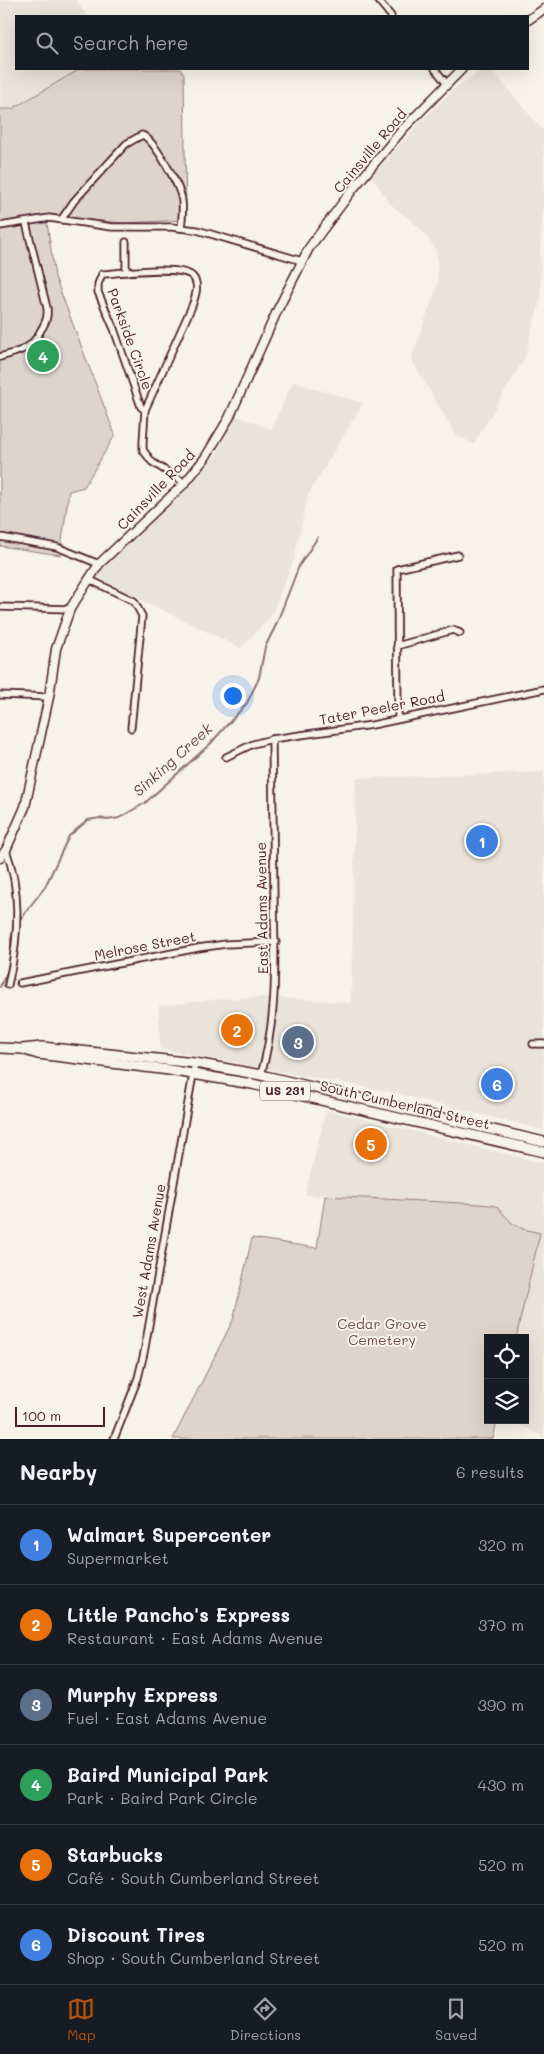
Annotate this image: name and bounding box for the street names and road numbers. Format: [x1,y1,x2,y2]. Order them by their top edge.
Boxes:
street label: Cainsville Road [329,105,410,197]
street label: Parkside Circle [103,286,158,392]
street label: Cainsville Road [113,445,199,534]
street label: Tater Peeler Road [318,686,446,729]
street label: East Adams Avenue [251,842,272,974]
street label: Melrose Street [92,926,197,965]
street label: South Cumberland Street [318,1076,492,1133]
road number: US 231 [260,1082,310,1100]
street label: West Adams Avenue [127,1182,170,1320]

